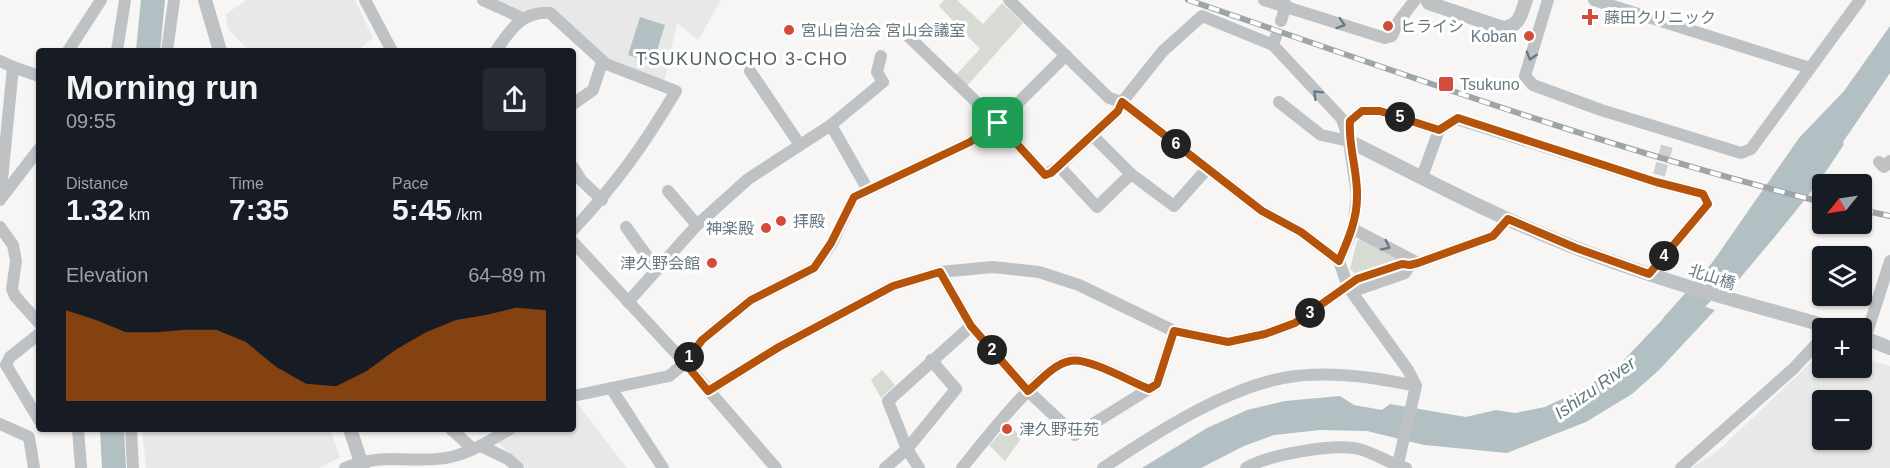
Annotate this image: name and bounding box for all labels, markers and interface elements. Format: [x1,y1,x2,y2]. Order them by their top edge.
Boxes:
marker: 藤田クリニック [1581,8,1599,26]
place label: 藤田クリニック [1604,9,1716,26]
one-way arrow [1335,16,1346,29]
place label: ヒライシ [1400,18,1464,35]
marker: ヒライシ [1381,19,1395,33]
place label: 宮山自治会 宮山会議室 [801,22,965,39]
marker: 宮山自治会 宮山会議室 [782,23,796,37]
place label: Koban [1471,28,1517,45]
marker: Koban [1522,29,1536,43]
district label: TSUKUNOCHO 3-CHO [635,49,849,69]
one-way arrow [1526,50,1538,61]
button: share [483,68,546,131]
text: Morning run [66,69,258,106]
marker: Tsukuno [1437,75,1455,93]
place label: Tsukuno [1460,76,1520,93]
one-way arrow [1313,90,1324,101]
pin [972,97,1023,148]
pin: 5 [1385,102,1415,132]
icon: arrive [981,106,1014,139]
text: 5 [1396,108,1404,125]
text: 09:55 [66,110,116,132]
pin: 6 [1161,129,1191,159]
text: 6 [1172,135,1180,152]
north arrow [1812,174,1872,234]
map controls [1812,174,1872,450]
text: Distance [66,175,128,192]
text: Time [229,175,264,192]
text: Pace [392,175,428,192]
text: 1.32 [66,193,124,226]
text: 7:35 [229,193,289,226]
text: 5:45 [392,193,452,226]
text: km [124,206,150,223]
text: /km [452,206,482,223]
place label: 拝殿 [793,213,825,230]
marker: 拝殿 [774,214,788,228]
place label: 神楽殿 [706,220,754,237]
marker: 神楽殿 [759,221,773,235]
one-way arrow [1379,239,1390,250]
pin: 4 [1649,241,1679,271]
button: layers [1812,246,1872,306]
text: 4 [1660,247,1668,264]
place label: 津久野会館 [620,255,700,272]
marker: 津久野会館 [705,256,719,270]
street label: 北山橋 [1687,261,1737,293]
text: Elevation [66,264,148,286]
text: 64–89 m [468,264,546,286]
pin: 3 [1295,298,1325,328]
text: 3 [1306,304,1314,321]
button: + [1812,318,1872,378]
pin: 2 [977,335,1007,365]
text: 2 [988,341,996,358]
pin: 1 [674,342,704,372]
text: 1 [685,348,693,365]
water label: Ishizu River [1551,352,1640,423]
button: − [1812,390,1872,450]
place label: 津久野荘苑 [1019,421,1099,438]
marker: 津久野荘苑 [1000,422,1014,436]

